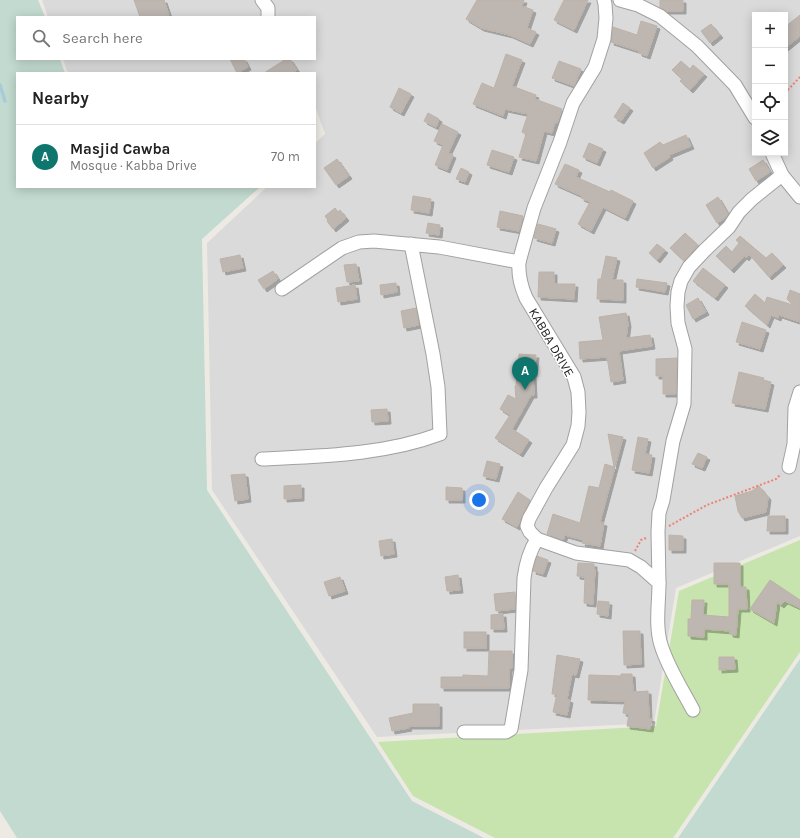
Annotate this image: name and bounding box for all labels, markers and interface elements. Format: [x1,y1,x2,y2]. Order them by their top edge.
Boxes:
map controls [752,12,788,156]
button: + [752,12,788,48]
search box [16,16,316,60]
icon: search [30,27,52,49]
text: Search here [62,29,143,47]
button: − [752,48,788,84]
button: locate [752,84,788,120]
text: Nearby [32,88,89,108]
button: layers [752,120,788,156]
text: Masjid Cawba [70,140,170,158]
text: A [41,149,49,164]
text: 70 m [271,149,300,164]
text: Mosque · Kabba Drive [70,158,197,173]
street label: KABBA DRIVE [526,305,578,379]
pin: A [512,357,538,390]
your location [469,490,489,510]

